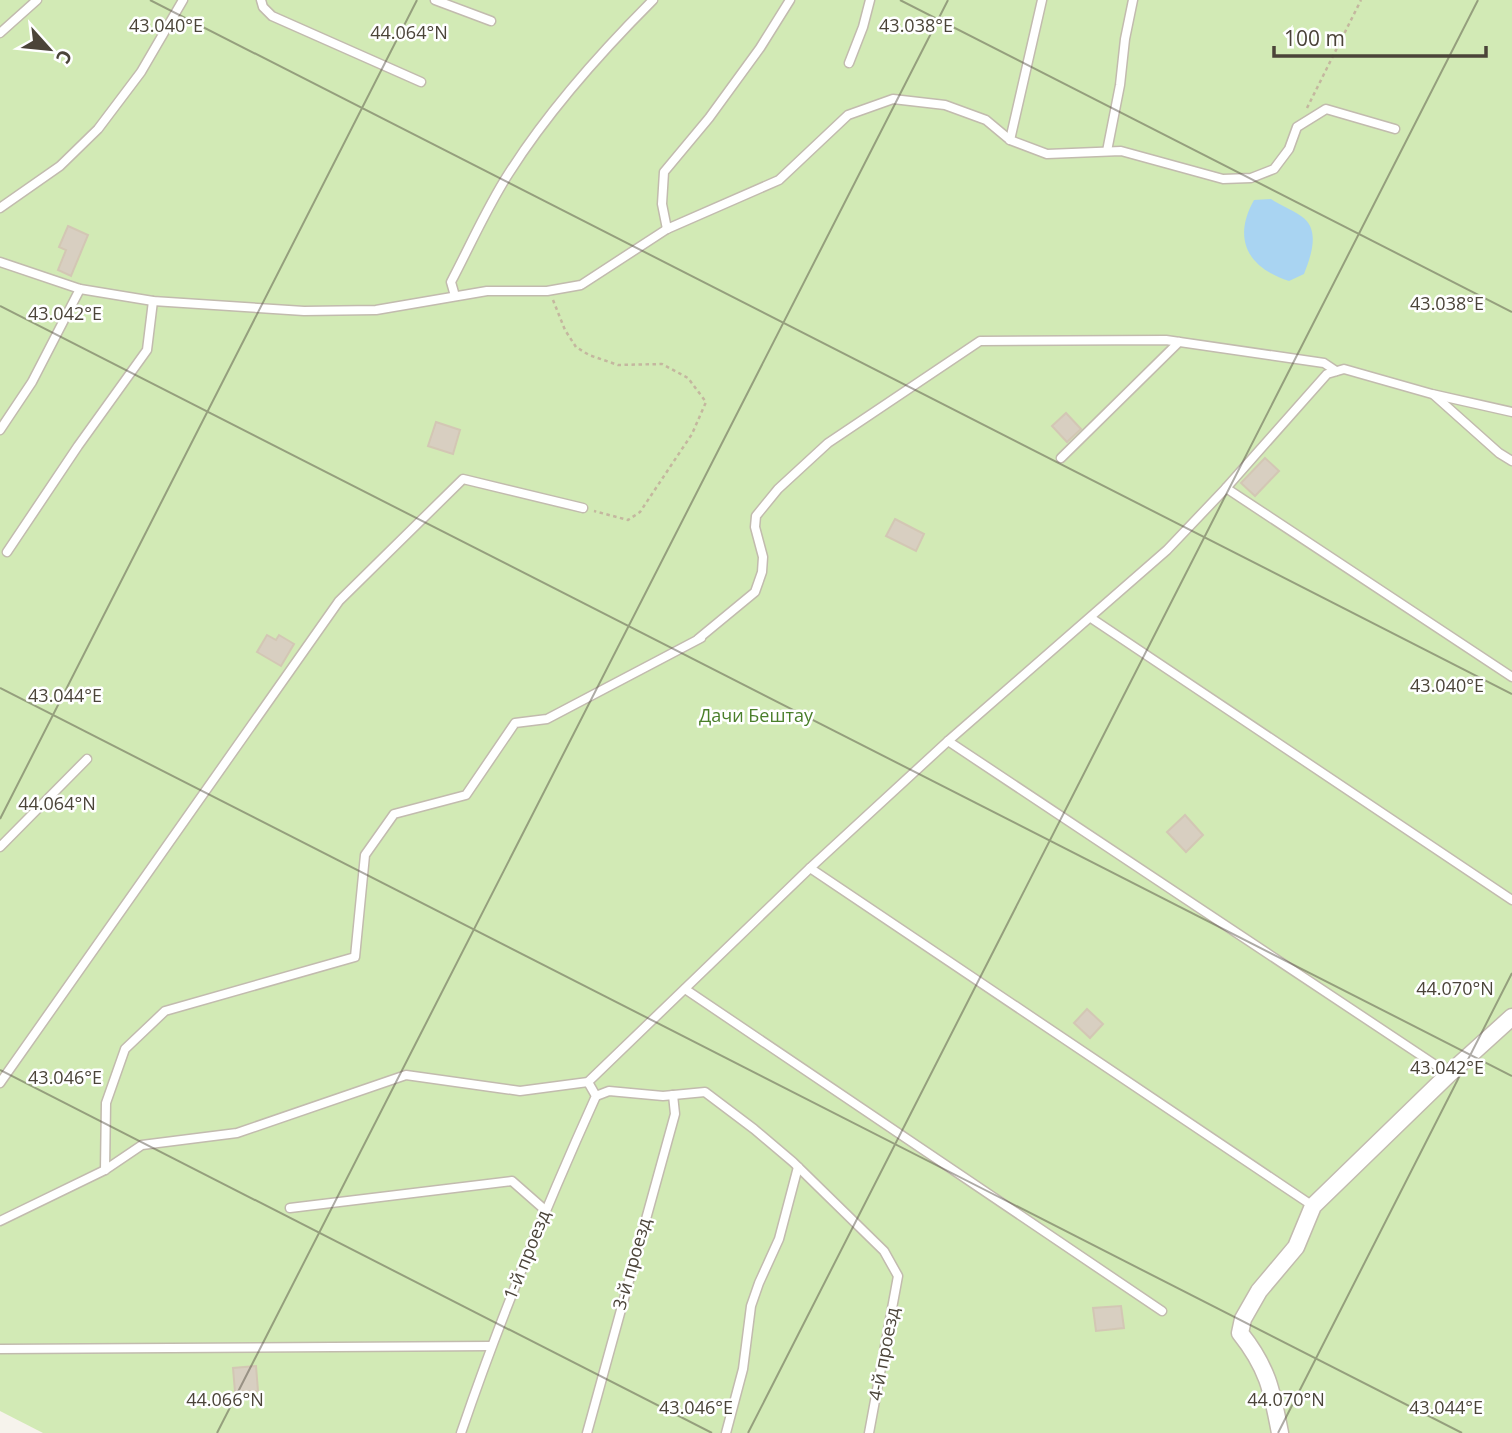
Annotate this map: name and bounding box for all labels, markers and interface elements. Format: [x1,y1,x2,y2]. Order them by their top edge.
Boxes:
text: 43.040°E [129,13,203,37]
text: 43.038°E [879,13,953,37]
north arrow [14,14,84,84]
scale bar [1274,14,1486,58]
text: 44.064°N [370,20,448,44]
text: 100 m [1284,24,1345,52]
text: С [50,45,78,68]
text: 43.038°E [1410,291,1484,315]
text: 43.042°E [28,301,102,325]
text: 43.040°E [1410,673,1484,697]
text: 43.044°E [28,683,102,707]
park label: Дачи Бештау [699,703,814,727]
text: 44.064°N [18,791,96,815]
text: 44.070°N [1416,976,1494,1000]
text: 43.042°E [1410,1055,1484,1079]
text: 43.046°E [28,1065,102,1089]
street label: 1-й проезд [497,1206,555,1303]
street label: 3-й проезд [606,1215,656,1312]
street label: 4-й проезд [862,1305,904,1402]
text: 44.066°N [186,1387,264,1411]
text: 44.070°N [1247,1387,1325,1411]
text: 43.046°E [659,1395,733,1419]
text: 43.044°E [1409,1395,1483,1419]

